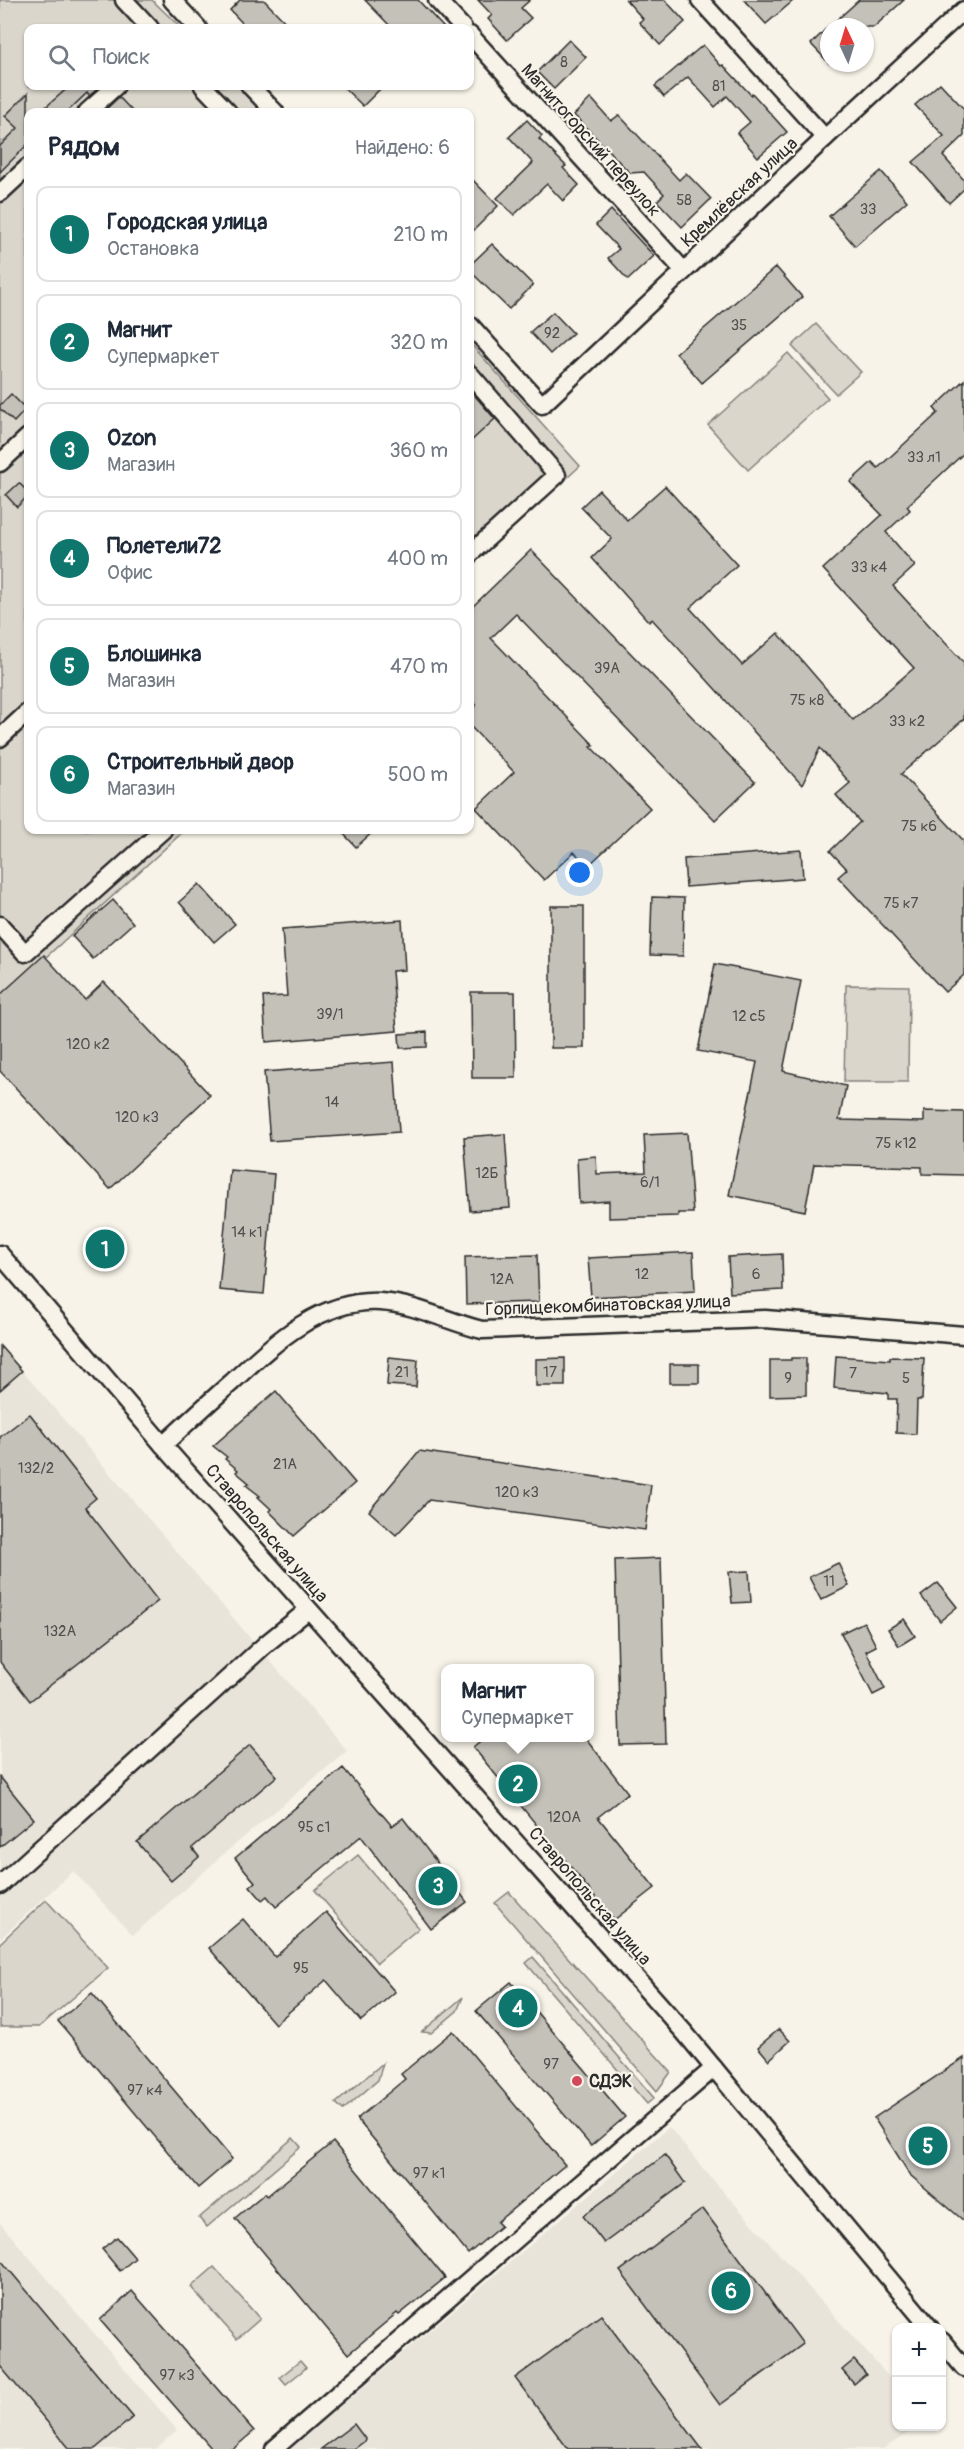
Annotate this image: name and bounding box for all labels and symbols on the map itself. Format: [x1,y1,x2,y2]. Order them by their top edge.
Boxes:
north arrow [820,18,874,72]
house number: 8 [560,53,568,72]
street label: Магнитогорский переулок [516,59,665,222]
house number: 81 [712,77,726,96]
street label: Кремлёвская улица [676,132,803,252]
house number: 58 [676,191,692,210]
house number: 33 [860,200,876,219]
house number: 35 [731,316,747,335]
house number: 92 [544,324,560,343]
house number: 33 л1 [907,448,941,467]
house number: 33 к4 [851,558,888,577]
house number: 39А [594,659,620,678]
house number: 75 к8 [790,691,825,710]
house number: 33 к2 [889,712,925,731]
house number: 75 к6 [901,817,937,836]
your location [565,858,594,887]
house number: 75 к7 [884,894,919,913]
house number: 39/1 [316,1005,344,1024]
house number: 12 с5 [732,1007,766,1026]
house number: 120 к2 [66,1035,110,1054]
house number: 14 [325,1093,340,1112]
house number: 120 к3 [115,1108,159,1127]
house number: 75 к12 [875,1134,917,1153]
house number: 12Б [475,1164,499,1183]
house number: 6/1 [640,1173,660,1192]
house number: 14 к1 [231,1223,263,1242]
pin: 1 [86,1226,124,1272]
house number: 12 [635,1265,649,1284]
house number: 6 [752,1265,760,1284]
house number: 12А [490,1270,514,1289]
street label: Горпищекомбинатовская улица [485,1290,731,1321]
house number: 21 [395,1363,409,1382]
house number: 17 [543,1363,557,1382]
house number: 7 [849,1364,857,1383]
house number: 9 [784,1369,792,1388]
house number: 5 [902,1369,910,1388]
house number: 21А [273,1455,297,1474]
house number: 132/2 [18,1459,54,1478]
street label: Ставропольская улица [200,1459,333,1607]
house number: 120 к3 [495,1483,539,1502]
house number: 11 [823,1572,835,1591]
house number: 132А [44,1622,76,1641]
pin: 2 [498,1762,538,1806]
house number: 120А [547,1808,581,1827]
house number: 95 с1 [298,1818,330,1837]
street label: Ставропольская улица [523,1822,656,1970]
pin: 3 [418,1864,458,1908]
house number: 95 [293,1959,309,1978]
pin: 4 [498,1986,538,2030]
house number: 97 [543,2055,559,2074]
place label: СДЭК [589,2070,632,2093]
marker: СДЭК [570,2074,584,2088]
house number: 97 к4 [127,2081,163,2100]
pin: 5 [908,2124,948,2168]
house number: 97 к1 [413,2164,445,2183]
pin: 6 [712,2268,750,2314]
house number: 97 к3 [159,2366,195,2385]

